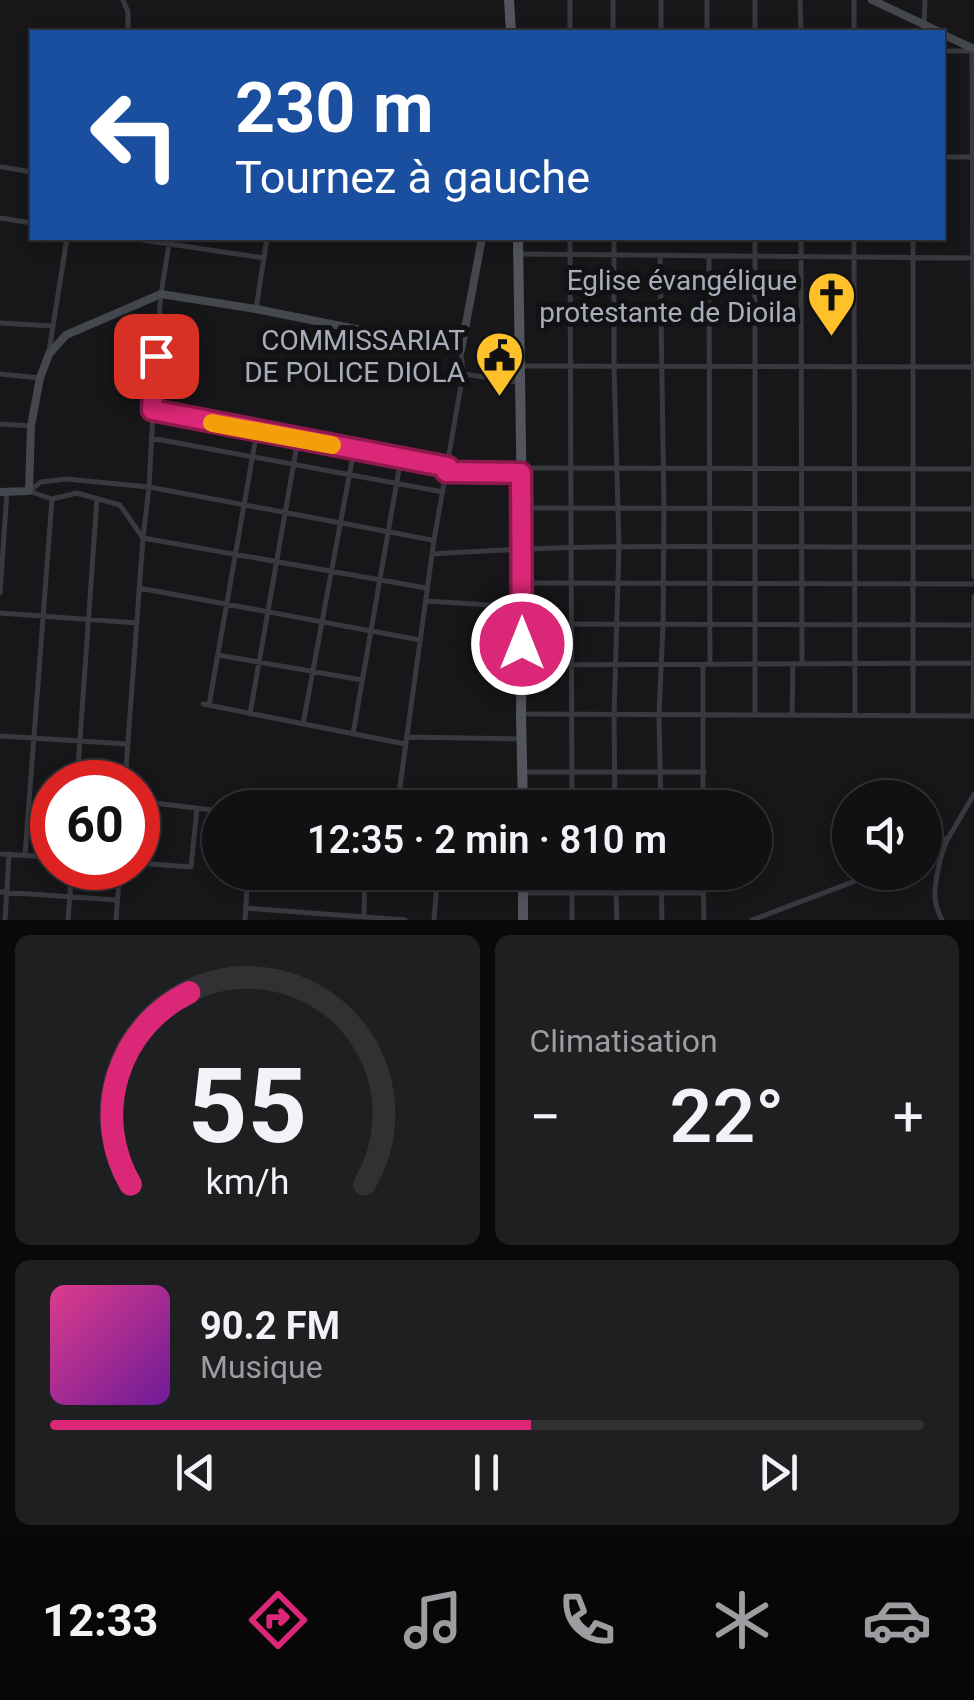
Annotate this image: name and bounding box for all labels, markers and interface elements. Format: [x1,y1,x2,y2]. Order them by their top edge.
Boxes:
text: 230 m [235,67,434,149]
icon: left [70,70,200,200]
text: Tournez à gauche [235,151,590,204]
place label: Eglise évangélique protestante de Dioila [539,264,797,329]
church icon: Eglise évangélique protestante de Dioila [806,270,858,338]
pin [114,314,199,399]
place label: COMMISSARIAT DE POLICE DIOLA [244,324,465,389]
icon: arrive [129,329,184,384]
public building icon: COMMISSARIAT DE POLICE DIOLA [474,330,526,398]
position arrow [470,592,574,696]
speed limit sign: 60 [30,760,160,890]
map controls [832,780,942,890]
button: sound [832,780,942,890]
text: 12:35 · 2 min · 810 m [307,818,667,862]
text: Climatisation [530,1022,718,1060]
text: 55 [188,1046,307,1167]
text: 22° [670,1072,784,1160]
text: − [530,1085,561,1149]
text: + [893,1085,924,1149]
text: km/h [205,1161,289,1203]
text: 90.2 FM [200,1304,340,1348]
text: Musique [200,1348,323,1386]
icon: previous [168,1445,223,1500]
icon: pause [459,1445,514,1500]
icon: next [751,1445,806,1500]
icon: directions [243,1585,313,1655]
icon: music [398,1585,468,1655]
icon: phone [552,1585,622,1655]
icon: climate [707,1585,777,1655]
icon: car [862,1585,932,1655]
text: 12:33 [42,1594,158,1647]

